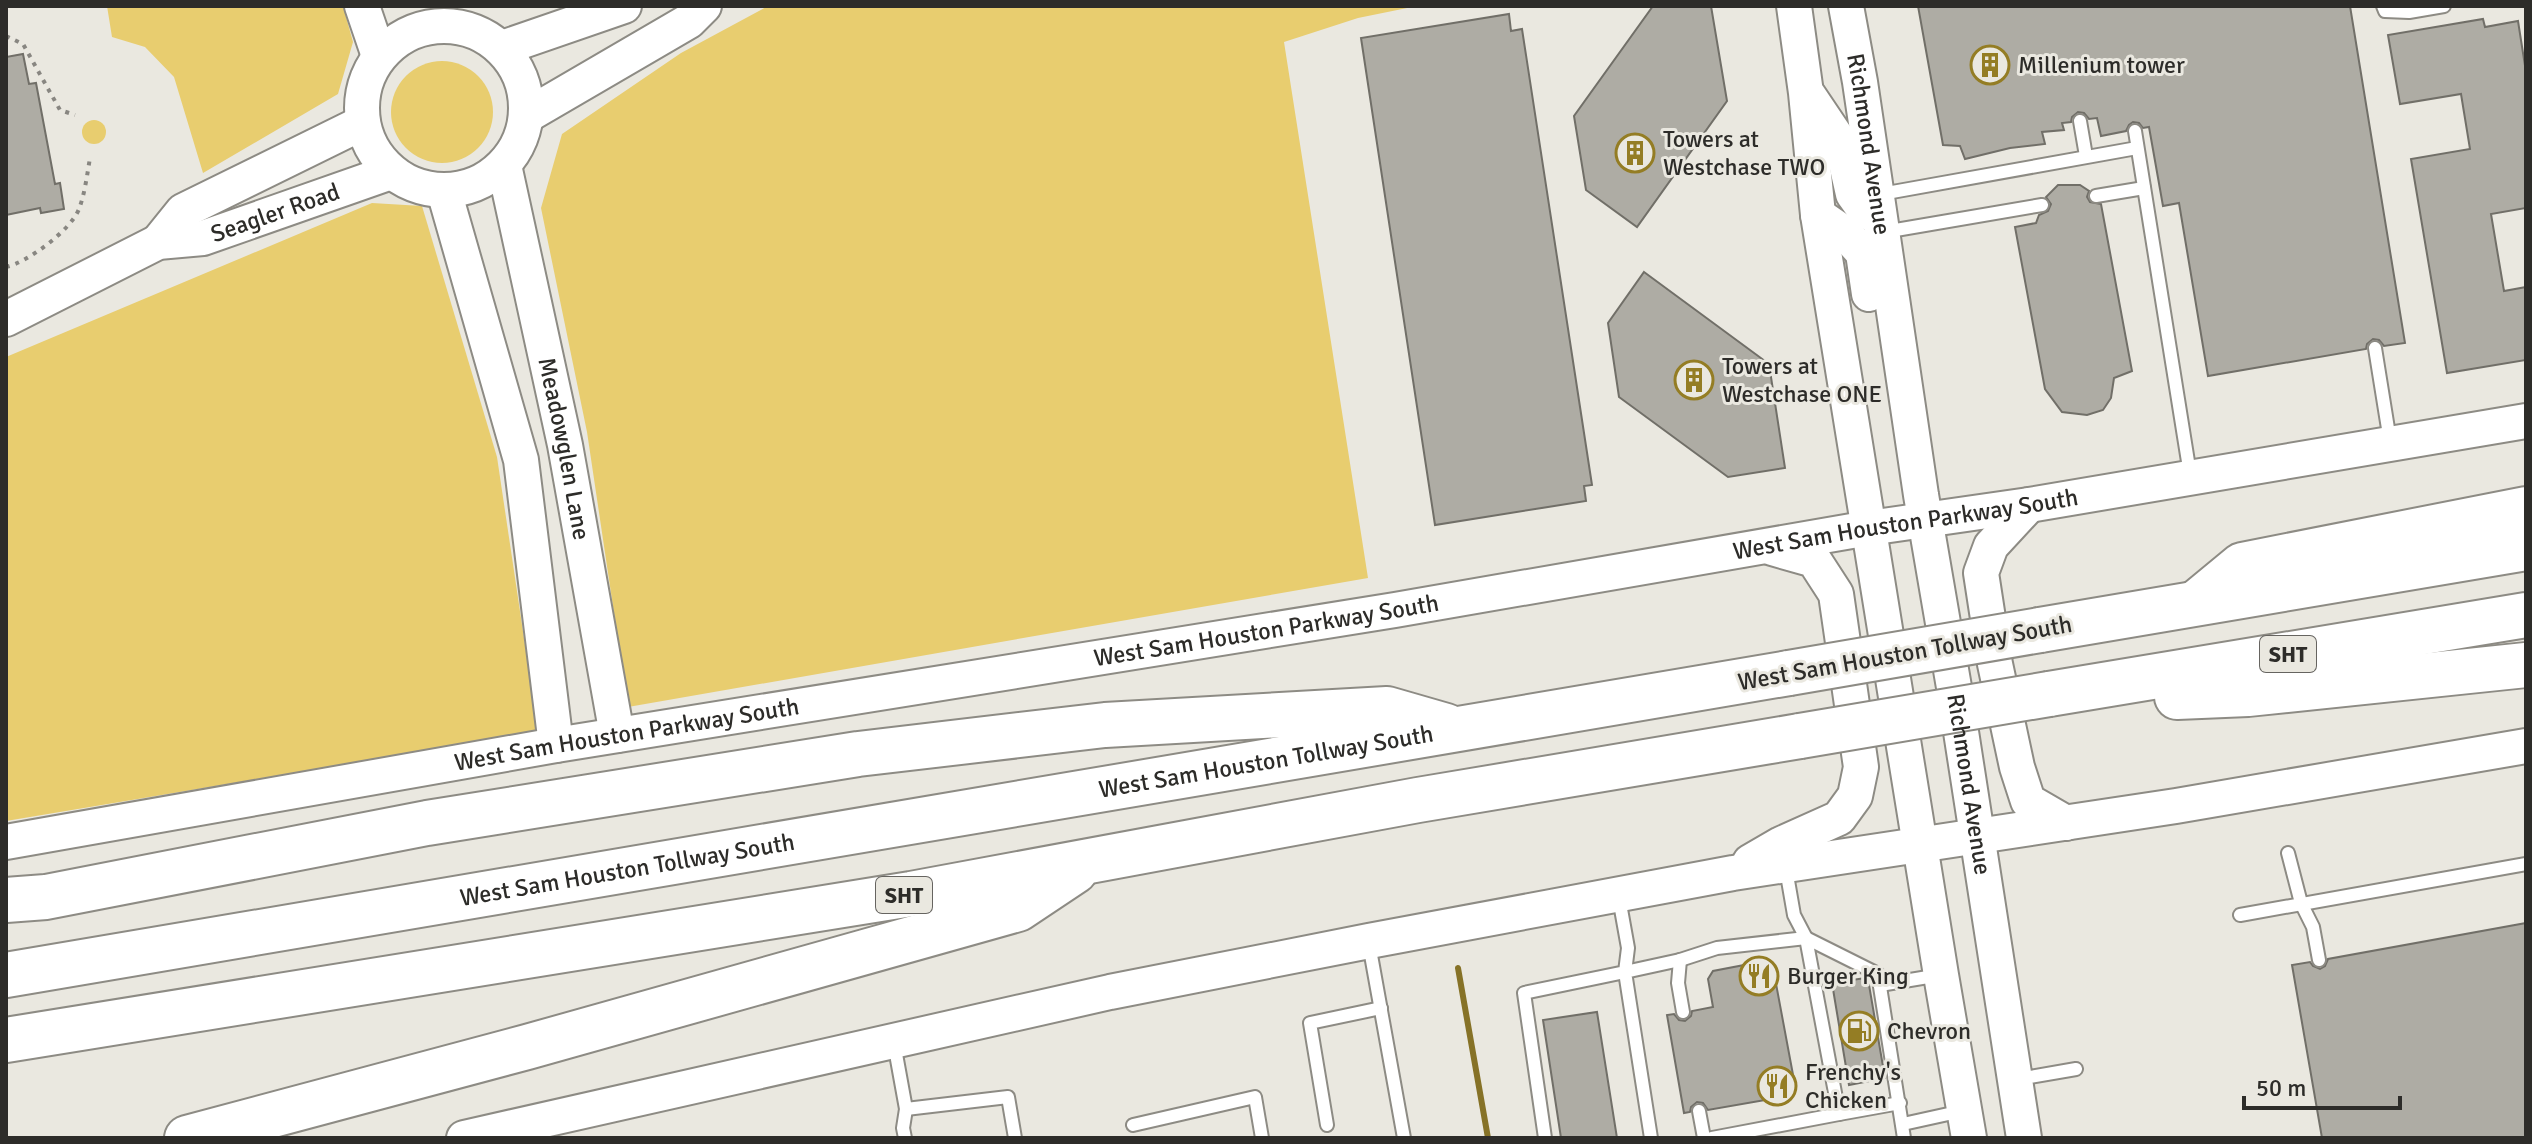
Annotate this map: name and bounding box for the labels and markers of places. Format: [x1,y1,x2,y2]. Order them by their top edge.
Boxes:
building icon: Millenium tower [1969,44,2011,86]
place label: Millenium tower [2018,50,2185,80]
place label: Towers at Westchase TWO [1663,124,1825,182]
building icon: Towers at Westchase TWO [1614,132,1656,174]
place label: Towers at Westchase ONE [1722,351,1882,409]
building icon: Towers at Westchase ONE [1673,359,1715,401]
restaurant icon: Burger King [1738,955,1780,997]
place label: Burger King [1787,961,1909,991]
fuel station icon: Chevron [1838,1010,1880,1052]
place label: Chevron [1887,1016,1971,1046]
place label: Frenchy's Chicken [1805,1057,1901,1115]
restaurant icon: Frenchy's Chicken [1756,1065,1798,1107]

